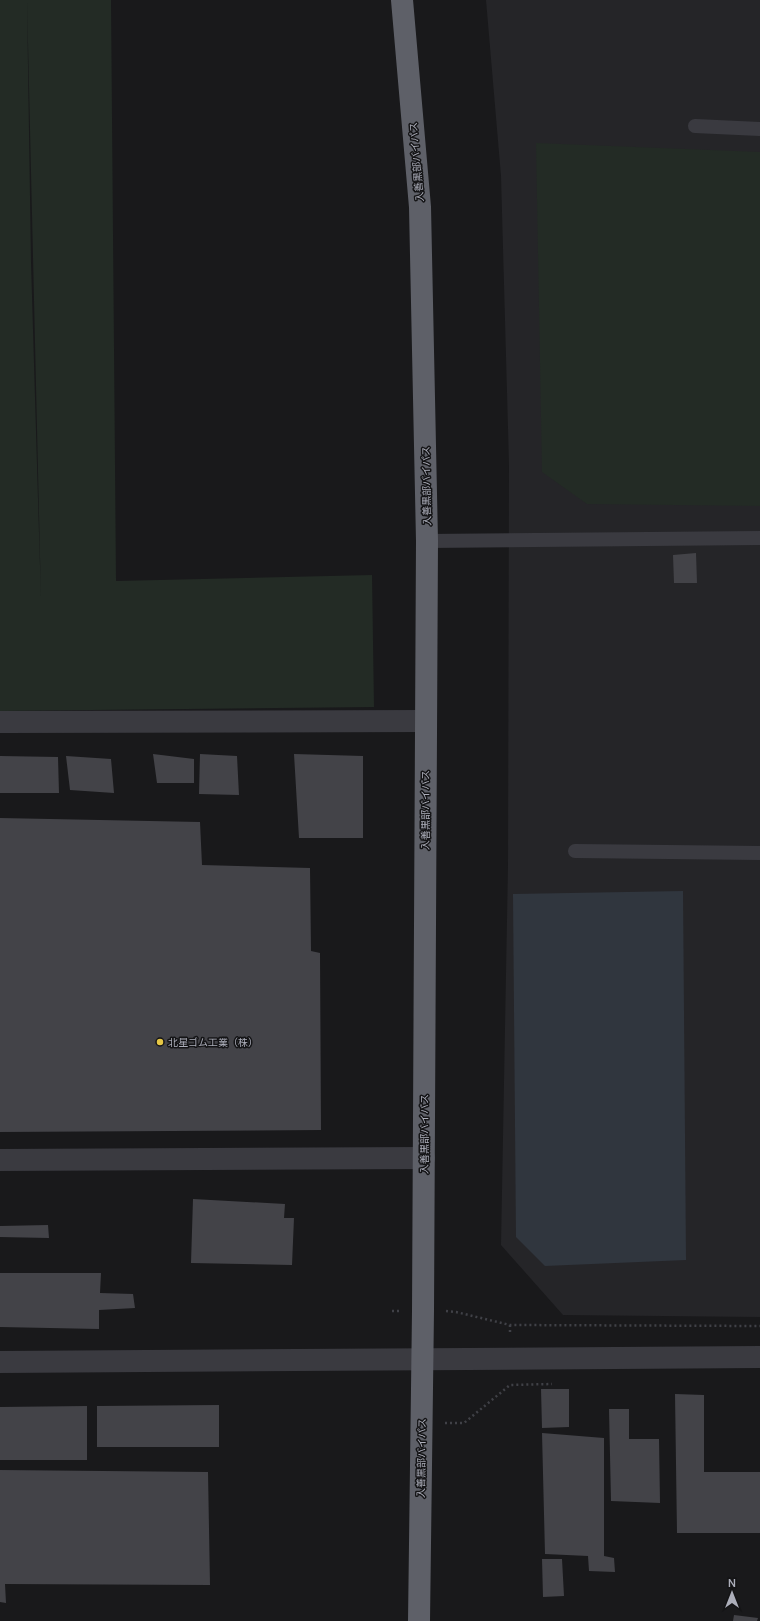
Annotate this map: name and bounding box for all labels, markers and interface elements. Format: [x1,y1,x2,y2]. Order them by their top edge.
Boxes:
street label: 入善黒部バイパス [406,122,426,202]
street label: 入善黒部バイパス [418,446,434,526]
street label: 入善黒部バイパス [418,770,432,850]
place label: 北星ゴム工業（株） [168,1035,258,1049]
marker: 北星ゴム工業（株） [155,1037,165,1047]
street label: 入善黒部バイパス [417,1094,431,1174]
street label: 入善黒部バイパス [413,1418,429,1498]
north arrow [712,1573,752,1613]
text: N [728,1575,736,1590]

